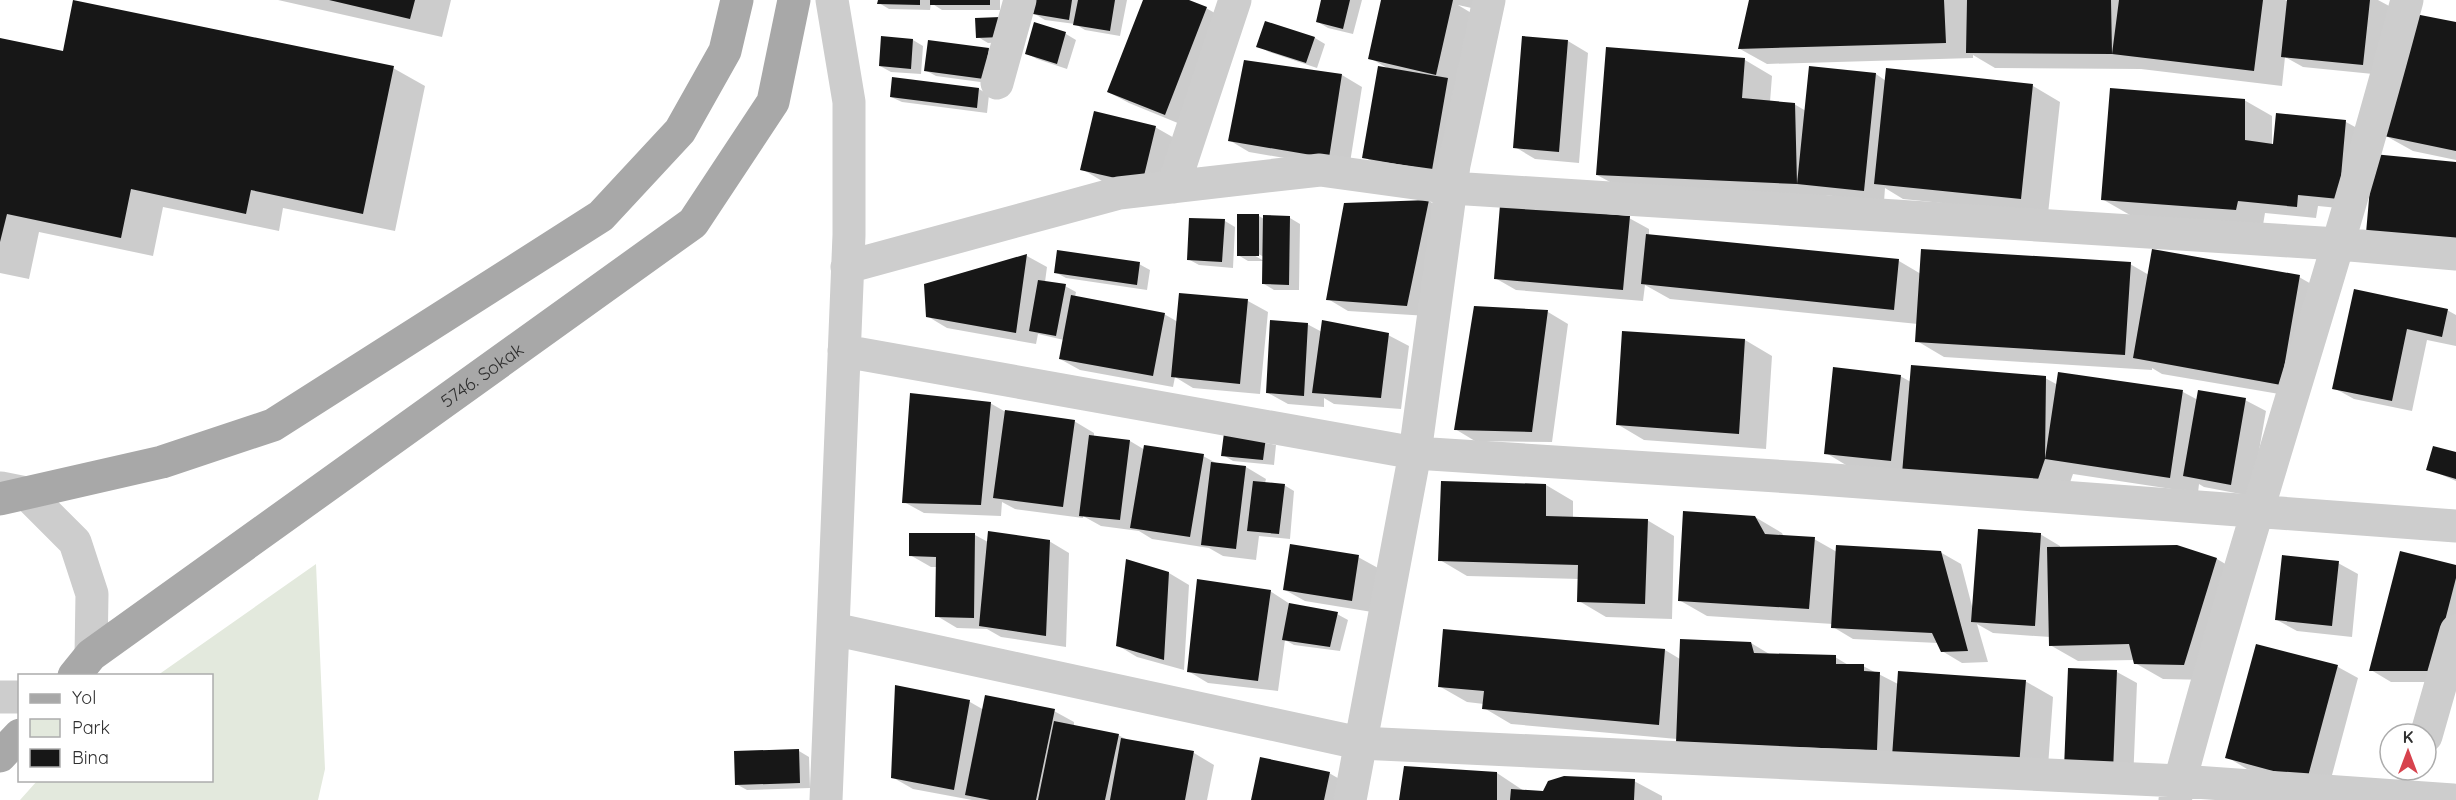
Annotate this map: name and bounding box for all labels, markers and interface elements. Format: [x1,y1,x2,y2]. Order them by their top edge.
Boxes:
street label: 5746. Sokak [436,337,528,412]
legend [18,674,213,782]
text: Yol [72,686,96,709]
text: Park [72,716,110,739]
north arrow [2378,722,2438,782]
text: K [2403,727,2413,747]
text: Bina [72,746,109,769]

